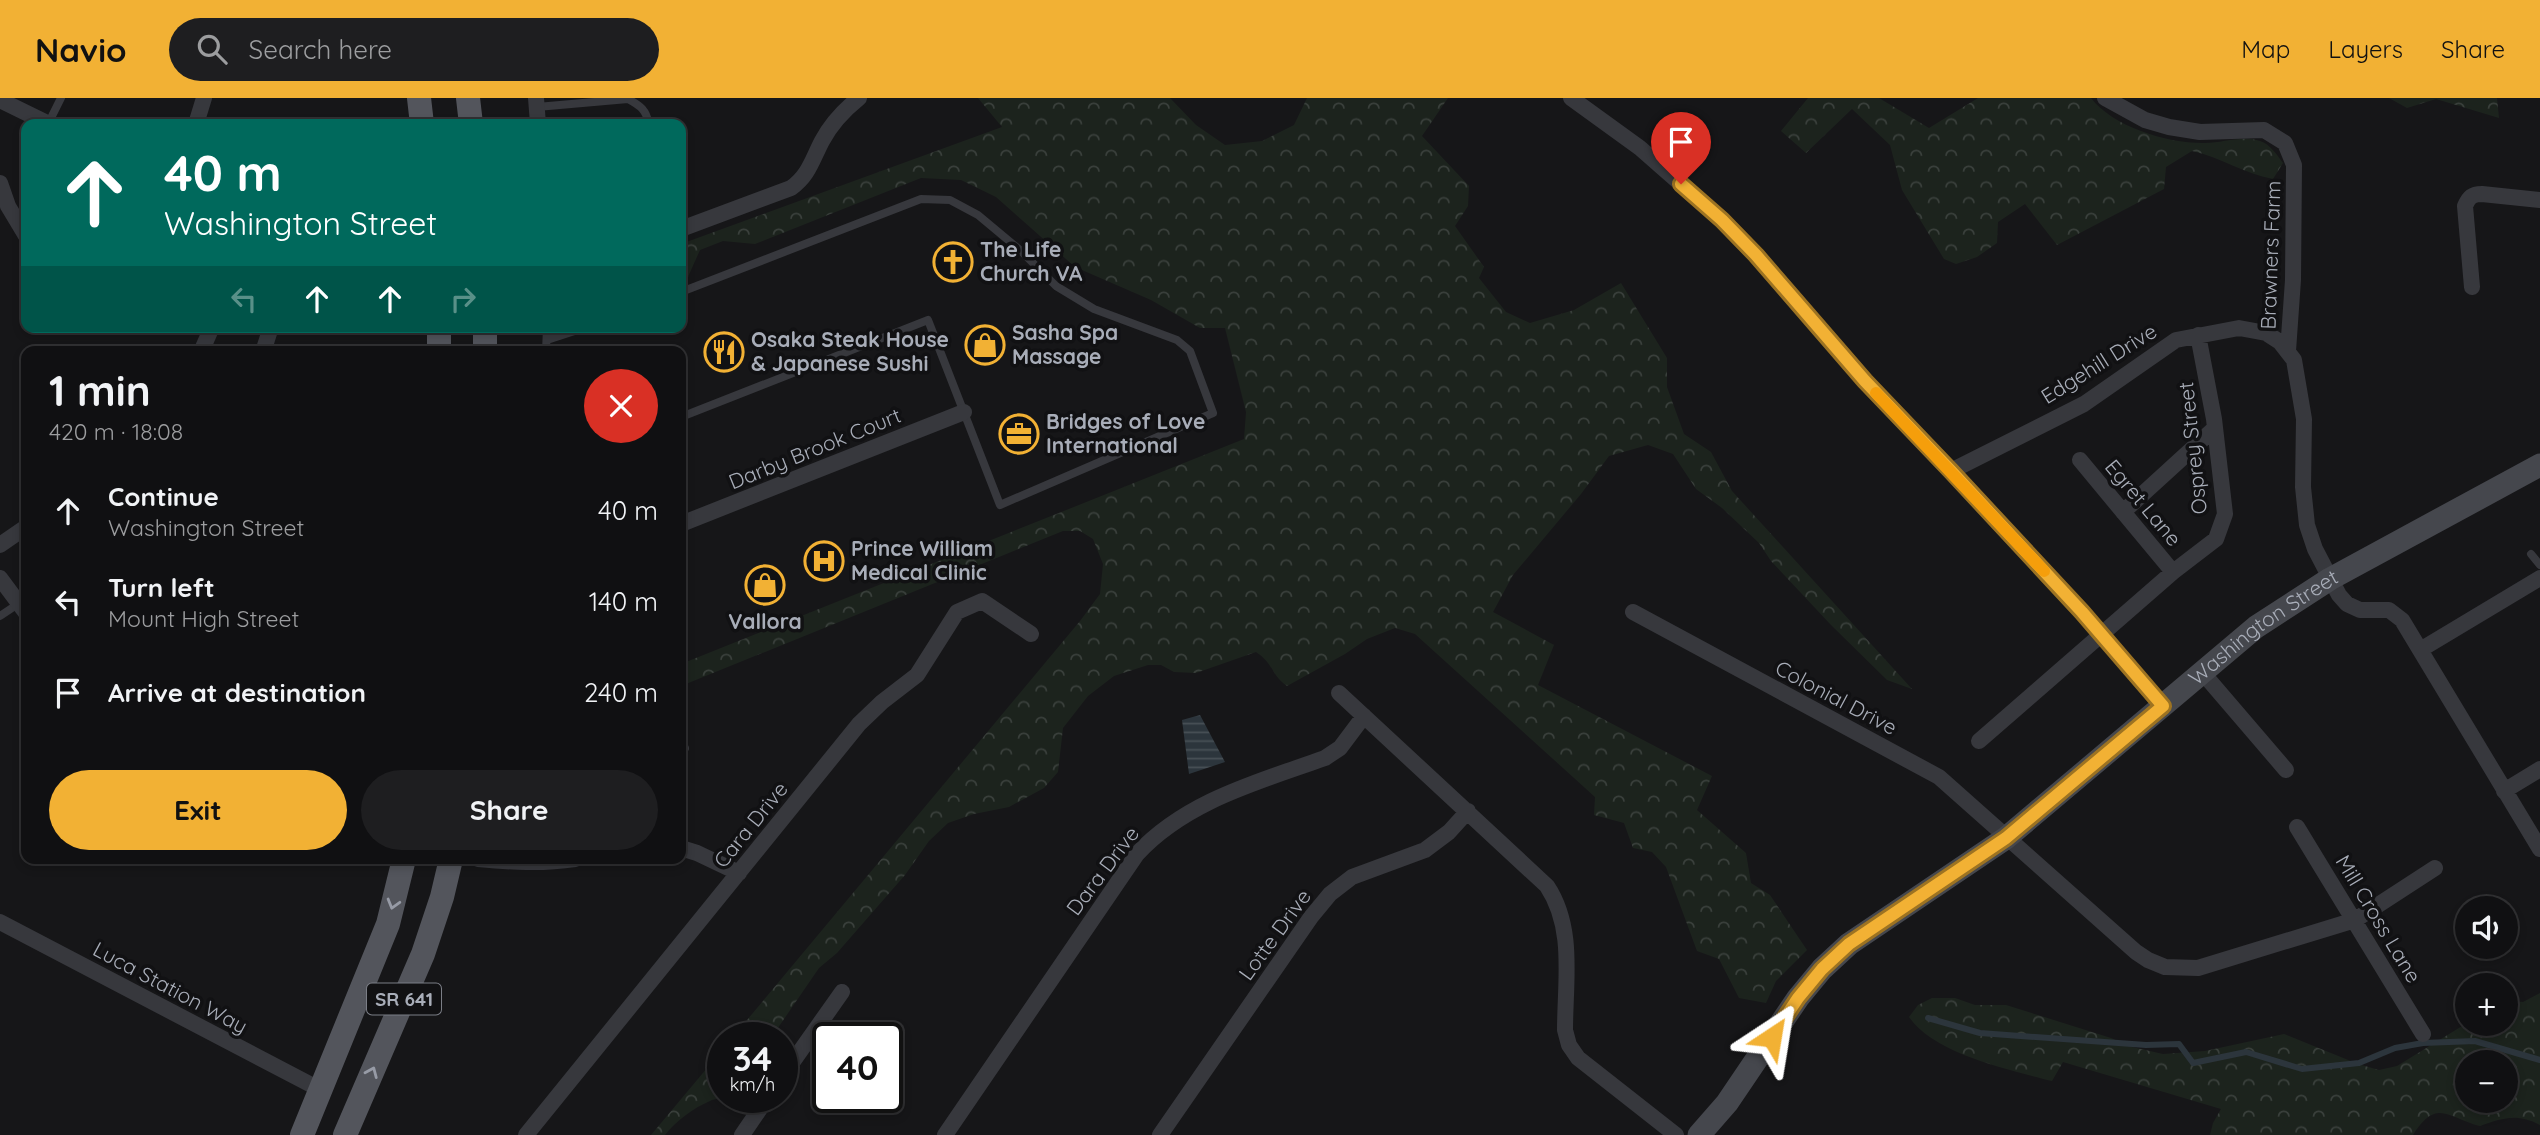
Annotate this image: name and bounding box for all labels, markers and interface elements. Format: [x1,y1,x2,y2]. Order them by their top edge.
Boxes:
search box [169,18,659,81]
text: Navio [35,29,127,70]
icon: search [193,30,231,68]
text: Search here [249,33,392,66]
text: Map [2241,34,2290,64]
text: Layers [2328,34,2403,64]
text: Share [2441,34,2505,64]
pin [1651,112,1711,184]
icon: arrive [1662,123,1700,161]
text: 40 m [164,142,282,203]
icon: ahead [49,147,140,238]
street label: Brawners Farm [2254,180,2286,330]
text: Washington Street [164,203,437,243]
place label: The Life Church VA [980,236,1083,286]
church icon: The Life Church VA [932,241,974,283]
icon: left [225,280,263,318]
icon: ahead [298,280,336,318]
icon: ahead [371,280,409,318]
icon: right [444,280,482,318]
street label: Edgehill Drive [2036,317,2161,409]
place label: Sasha Spa Massage [1012,319,1118,369]
shop icon: Sasha Spa Massage [964,324,1006,366]
place label: Osaka Steak House & Japanese Sushi [751,326,949,376]
restaurant icon: Osaka Steak House & Japanese Sushi [703,331,745,373]
text: 1 min [49,364,151,417]
button: close [584,369,658,443]
street label: Osprey Street [2172,381,2212,516]
street label: Darby Brook Court [725,402,905,494]
place label: Bridges of Love International [1046,408,1205,458]
office icon: Bridges of Love International [998,413,1040,455]
text: 420 m · 18:08 [49,417,183,446]
street label: Egret Lane [2100,454,2187,551]
text: Continue [108,480,219,513]
icon: ahead [49,492,87,530]
text: 40 m [598,494,658,527]
text: Washington Street [108,513,304,542]
place label: Prince William Medical Clinic [851,535,993,585]
hospital icon: Prince William Medical Clinic [803,540,845,582]
street label: Washington Street [2183,563,2342,690]
shop icon: Vallora [744,564,786,606]
text: Turn left [108,571,215,604]
icon: left [49,583,87,621]
text: 140 m [589,585,658,618]
text: Mount High Street [108,604,299,633]
place label: Vallora [728,608,802,634]
street label: Colonial Drive [1771,654,1902,740]
icon: arrive [49,674,87,712]
text: Arrive at destination [108,676,366,709]
text: 240 m [584,676,658,709]
button: Exit [49,770,347,850]
button: Share [361,770,658,850]
street label: Cara Drive [708,776,793,873]
street label: Dara Drive [1060,821,1144,920]
street label: Mill Cross Lane [2330,850,2427,987]
street label: Lotte Drive [1232,884,1316,985]
map controls [2455,896,2518,1113]
button: sound [2455,896,2518,959]
one-way arrow [387,898,402,910]
street label: Luca Station Way [89,935,252,1039]
button: + [2455,973,2518,1036]
road number: SR 641 [367,984,441,1015]
position arrow [1735,1000,1809,1074]
speed limit sign: 40 [812,1022,903,1113]
text: 34 [733,1036,772,1080]
button: − [2455,1050,2518,1113]
one-way arrow [364,1067,378,1080]
text: km/h [730,1073,775,1096]

